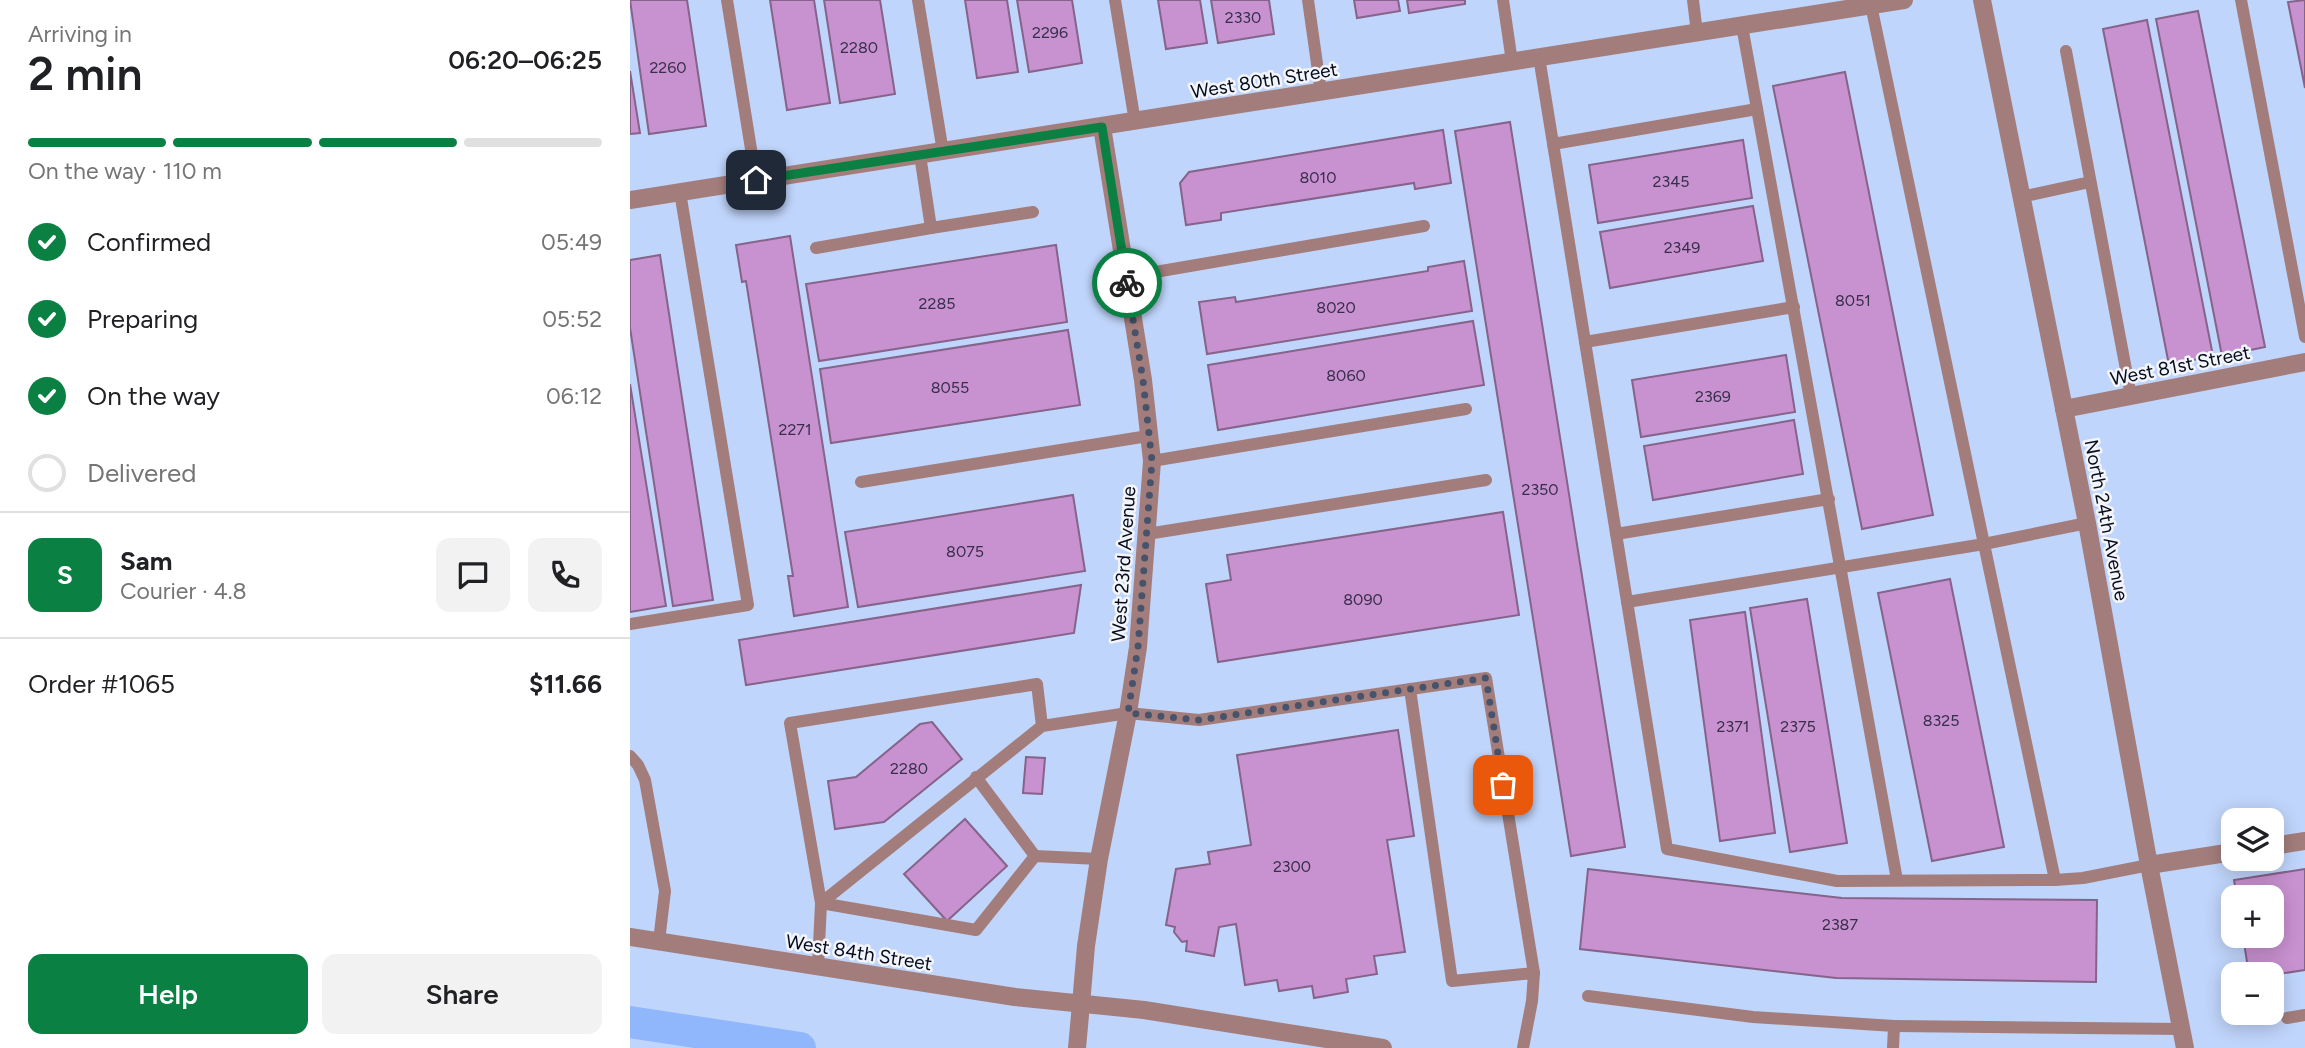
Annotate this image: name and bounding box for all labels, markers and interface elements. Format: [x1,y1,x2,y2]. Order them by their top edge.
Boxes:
house number: 2330 [1225,8,1261,27]
text: Arriving in [28,20,132,48]
house number: 2296 [1032,23,1068,42]
house number: 2280 [840,38,878,57]
text: 06:20–06:25 [448,44,602,76]
text: 2 min [28,46,143,102]
house number: 2260 [649,58,687,77]
street label: West 80th Street [1189,58,1339,103]
pin [726,150,786,210]
text: On the way · 110 m [28,157,222,185]
icon: home [737,161,775,199]
house number: 8010 [1300,168,1336,187]
house number: 2345 [1653,172,1689,191]
icon: check [28,223,66,261]
text: Confirmed [87,226,211,258]
text: 05:49 [541,228,602,256]
house number: 2349 [1664,238,1700,257]
courier [1092,248,1162,318]
icon: bike [1108,264,1146,302]
house number: 8051 [1835,291,1871,310]
house number: 2285 [919,294,955,313]
house number: 8020 [1316,298,1356,317]
icon: check [28,300,66,338]
text: Preparing [87,303,198,335]
text: 05:52 [542,305,602,333]
street label: West 81st Street [2108,341,2252,390]
house number: 8060 [1326,366,1366,385]
icon: check [28,377,66,415]
house number: 8055 [931,378,969,397]
text: On the way [87,380,220,412]
text: 06:12 [546,382,602,410]
house number: 2369 [1695,387,1731,406]
house number: 2271 [778,420,812,439]
street label: North 24th Avenue [2080,438,2133,603]
text: Delivered [87,457,196,489]
house number: 2350 [1521,480,1559,499]
street label: West 23rd Avenue [1107,485,1140,643]
button: chat [436,538,510,612]
button: phone [528,538,602,612]
house number: 8075 [946,542,984,561]
text: Sam [120,545,172,577]
text: S [57,559,73,591]
text: Courier · 4.8 [120,577,247,605]
house number: 8090 [1343,590,1383,609]
text: Order #1065 [28,668,175,700]
text: $11.66 [529,668,602,700]
house number: 8325 [1923,711,1959,730]
house number: 2371 [1717,717,1749,736]
house number: 2375 [1780,717,1816,736]
pin [1473,755,1533,815]
house number: 2280 [890,759,928,778]
icon: bag [1484,766,1522,804]
map controls [2221,808,2284,1025]
button: layers [2221,808,2284,871]
house number: 2300 [1273,857,1311,876]
button: + [2221,885,2284,948]
house number: 2387 [1822,915,1858,934]
street label: West 84th Street [784,930,934,975]
button: Help [28,954,308,1034]
button: Share [322,954,602,1034]
button: − [2221,962,2284,1025]

